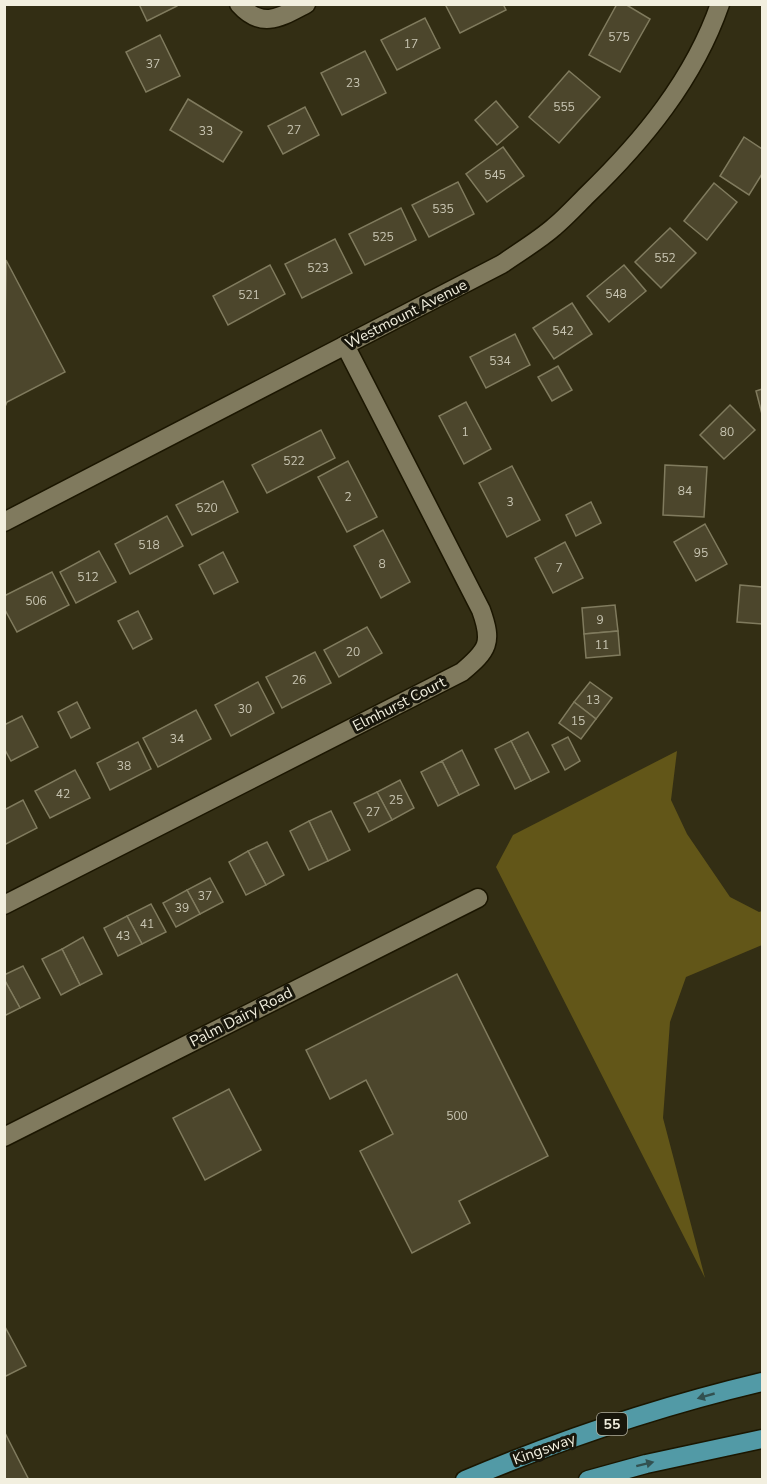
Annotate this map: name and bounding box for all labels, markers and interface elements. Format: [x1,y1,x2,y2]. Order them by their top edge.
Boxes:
house number: 575 [608,29,630,45]
house number: 17 [404,36,418,52]
house number: 37 [146,56,160,72]
house number: 23 [346,75,360,91]
house number: 555 [553,99,575,115]
house number: 27 [287,122,301,138]
house number: 33 [199,123,213,139]
house number: 545 [484,167,506,183]
house number: 535 [432,201,454,217]
house number: 525 [372,229,394,245]
house number: 552 [654,250,676,266]
house number: 523 [307,260,329,276]
street label: Westmount Avenue [342,275,470,353]
house number: 548 [605,286,627,302]
house number: 521 [238,287,260,303]
house number: 542 [552,323,574,339]
house number: 534 [489,353,511,369]
house number: 1 [461,424,469,440]
house number: 80 [720,424,734,440]
house number: 522 [283,453,305,469]
house number: 84 [678,483,692,499]
house number: 2 [344,489,352,505]
house number: 3 [506,494,514,510]
house number: 520 [196,500,218,516]
house number: 518 [138,537,160,553]
house number: 95 [694,545,708,561]
house number: 8 [378,556,386,572]
house number: 7 [555,560,563,576]
house number: 512 [77,569,99,585]
house number: 506 [25,593,47,609]
house number: 9 [596,612,604,628]
house number: 11 [595,637,609,653]
house number: 20 [346,644,360,660]
house number: 26 [292,672,306,688]
street label: Elmhurst Court [349,672,450,736]
house number: 13 [586,692,600,708]
house number: 30 [238,701,252,717]
house number: 15 [571,713,585,729]
house number: 34 [170,731,184,747]
house number: 38 [117,758,131,774]
house number: 42 [56,786,70,802]
house number: 25 [389,792,403,808]
house number: 27 [366,804,380,820]
house number: 37 [198,888,212,904]
house number: 39 [175,900,189,916]
house number: 41 [140,916,154,932]
house number: 43 [116,928,130,944]
street label: Palm Dairy Road [186,982,296,1052]
house number: 500 [446,1108,468,1124]
one-way arrow [697,1392,715,1401]
road number: 55 [597,1413,627,1435]
street label: Kingsway [510,1428,578,1470]
one-way arrow [636,1459,654,1469]

